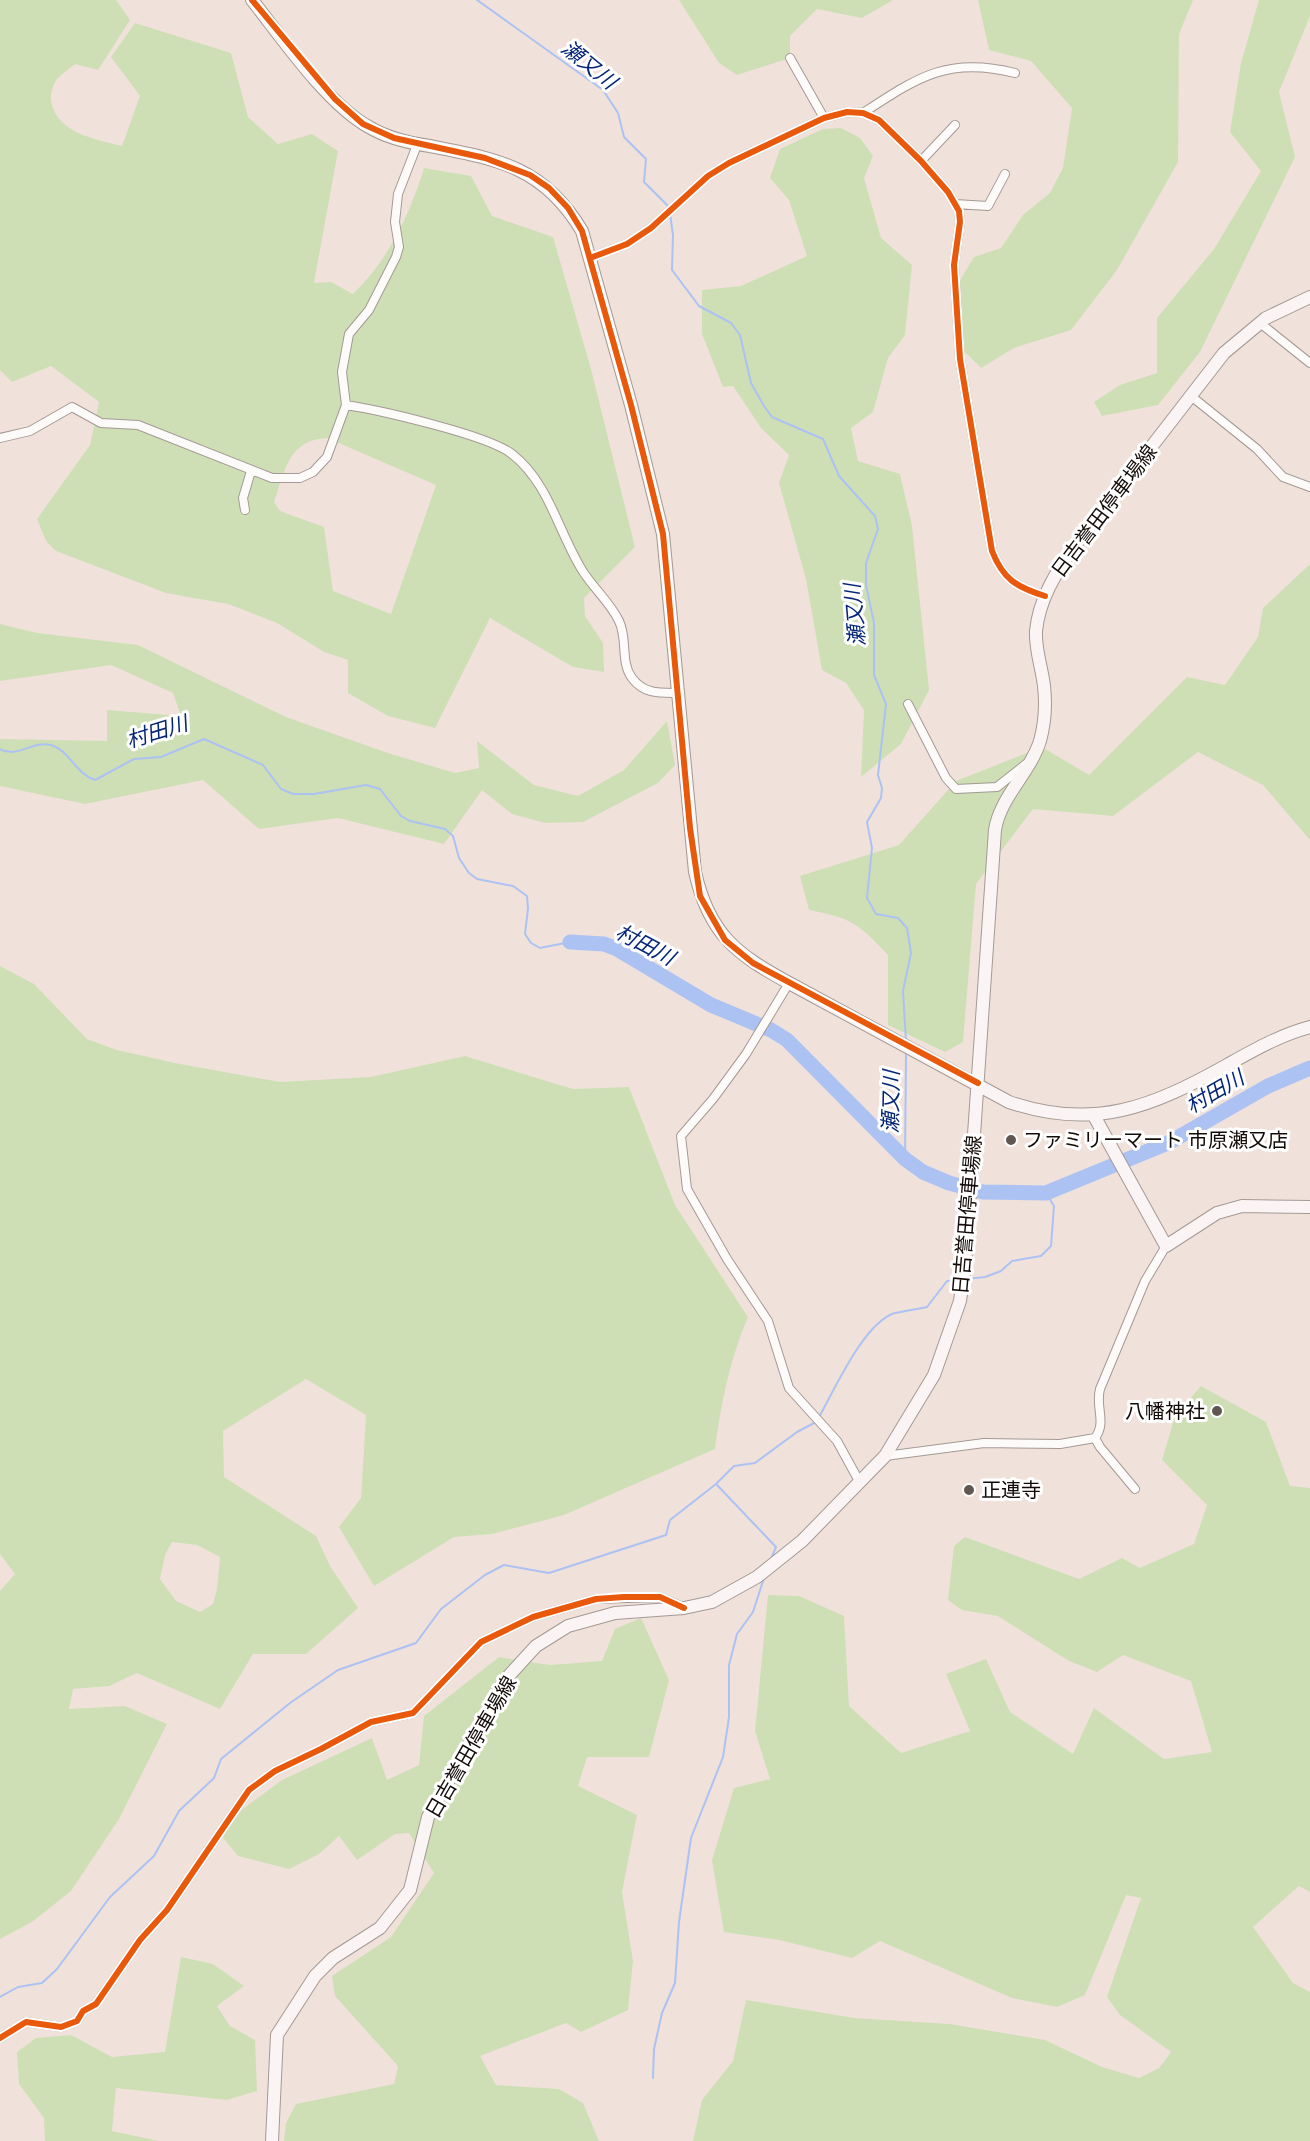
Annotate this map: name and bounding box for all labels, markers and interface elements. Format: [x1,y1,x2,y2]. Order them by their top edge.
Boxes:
water label: 瀬又川 [557,36,623,95]
street label: 日吉誉田停車場線 [1046,440,1162,582]
water label: 瀬又川 [840,581,870,647]
water label: 村田川 [123,711,193,753]
water label: 村田川 [612,920,680,971]
water label: 村田川 [1182,1065,1250,1118]
water label: 瀬又川 [878,1068,904,1134]
place label: ファミリーマート 市原瀬又店 [1023,1128,1288,1152]
marker: ファミリーマート 市原瀬又店 [1004,1133,1018,1147]
street label: 日吉誉田停車場線 [948,1134,986,1296]
place label: 八幡神社 [1125,1399,1205,1423]
marker: 八幡神社 [1210,1404,1224,1418]
place label: 正連寺 [981,1478,1041,1502]
marker: 正連寺 [962,1483,976,1497]
street label: 日吉誉田停車場線 [421,1672,521,1822]

